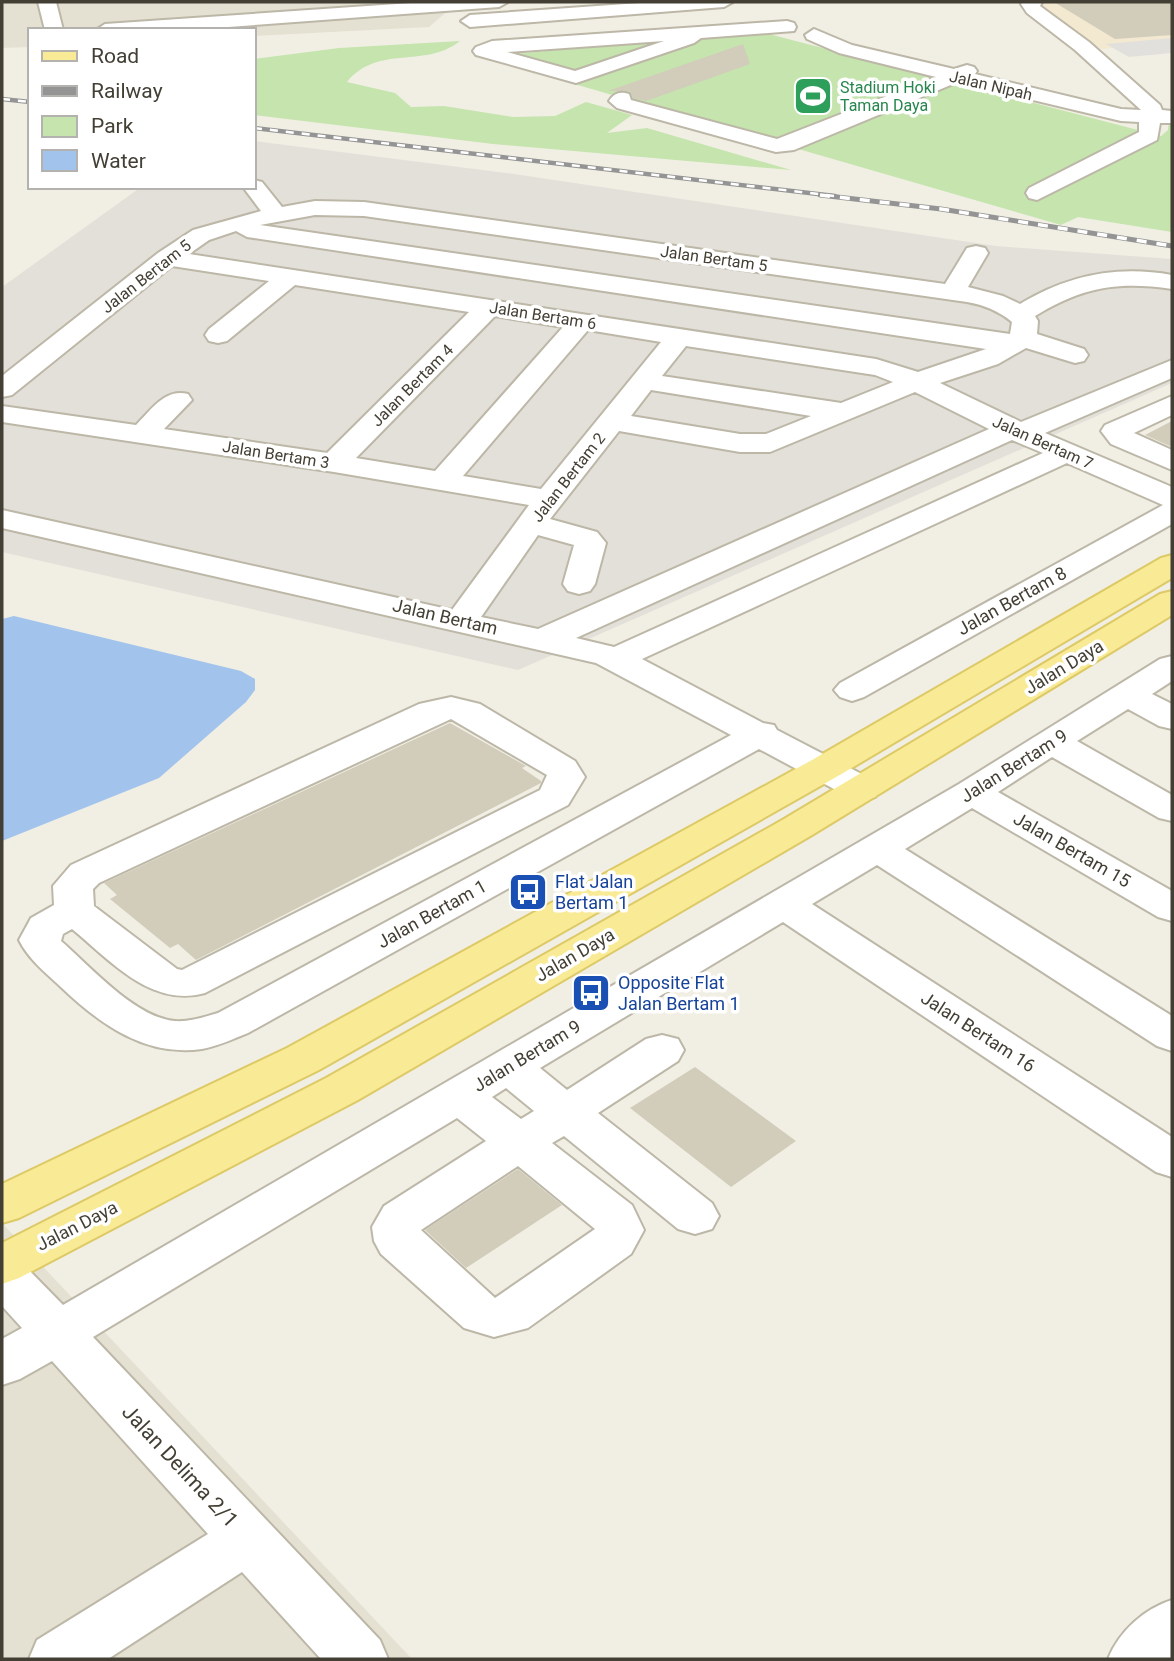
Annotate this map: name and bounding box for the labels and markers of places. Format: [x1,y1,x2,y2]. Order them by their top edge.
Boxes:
sports icon: Stadium Hoki Taman Daya [792,75,834,117]
place label: Stadium Hoki Taman Daya [840,78,936,115]
bus stop icon: Flat Jalan Bertam 1 [507,871,549,913]
place label: Flat Jalan Bertam 1 [555,871,633,913]
bus stop icon: Opposite Flat Jalan Bertam 1 [570,972,612,1014]
place label: Opposite Flat Jalan Bertam 1 [618,972,740,1014]

